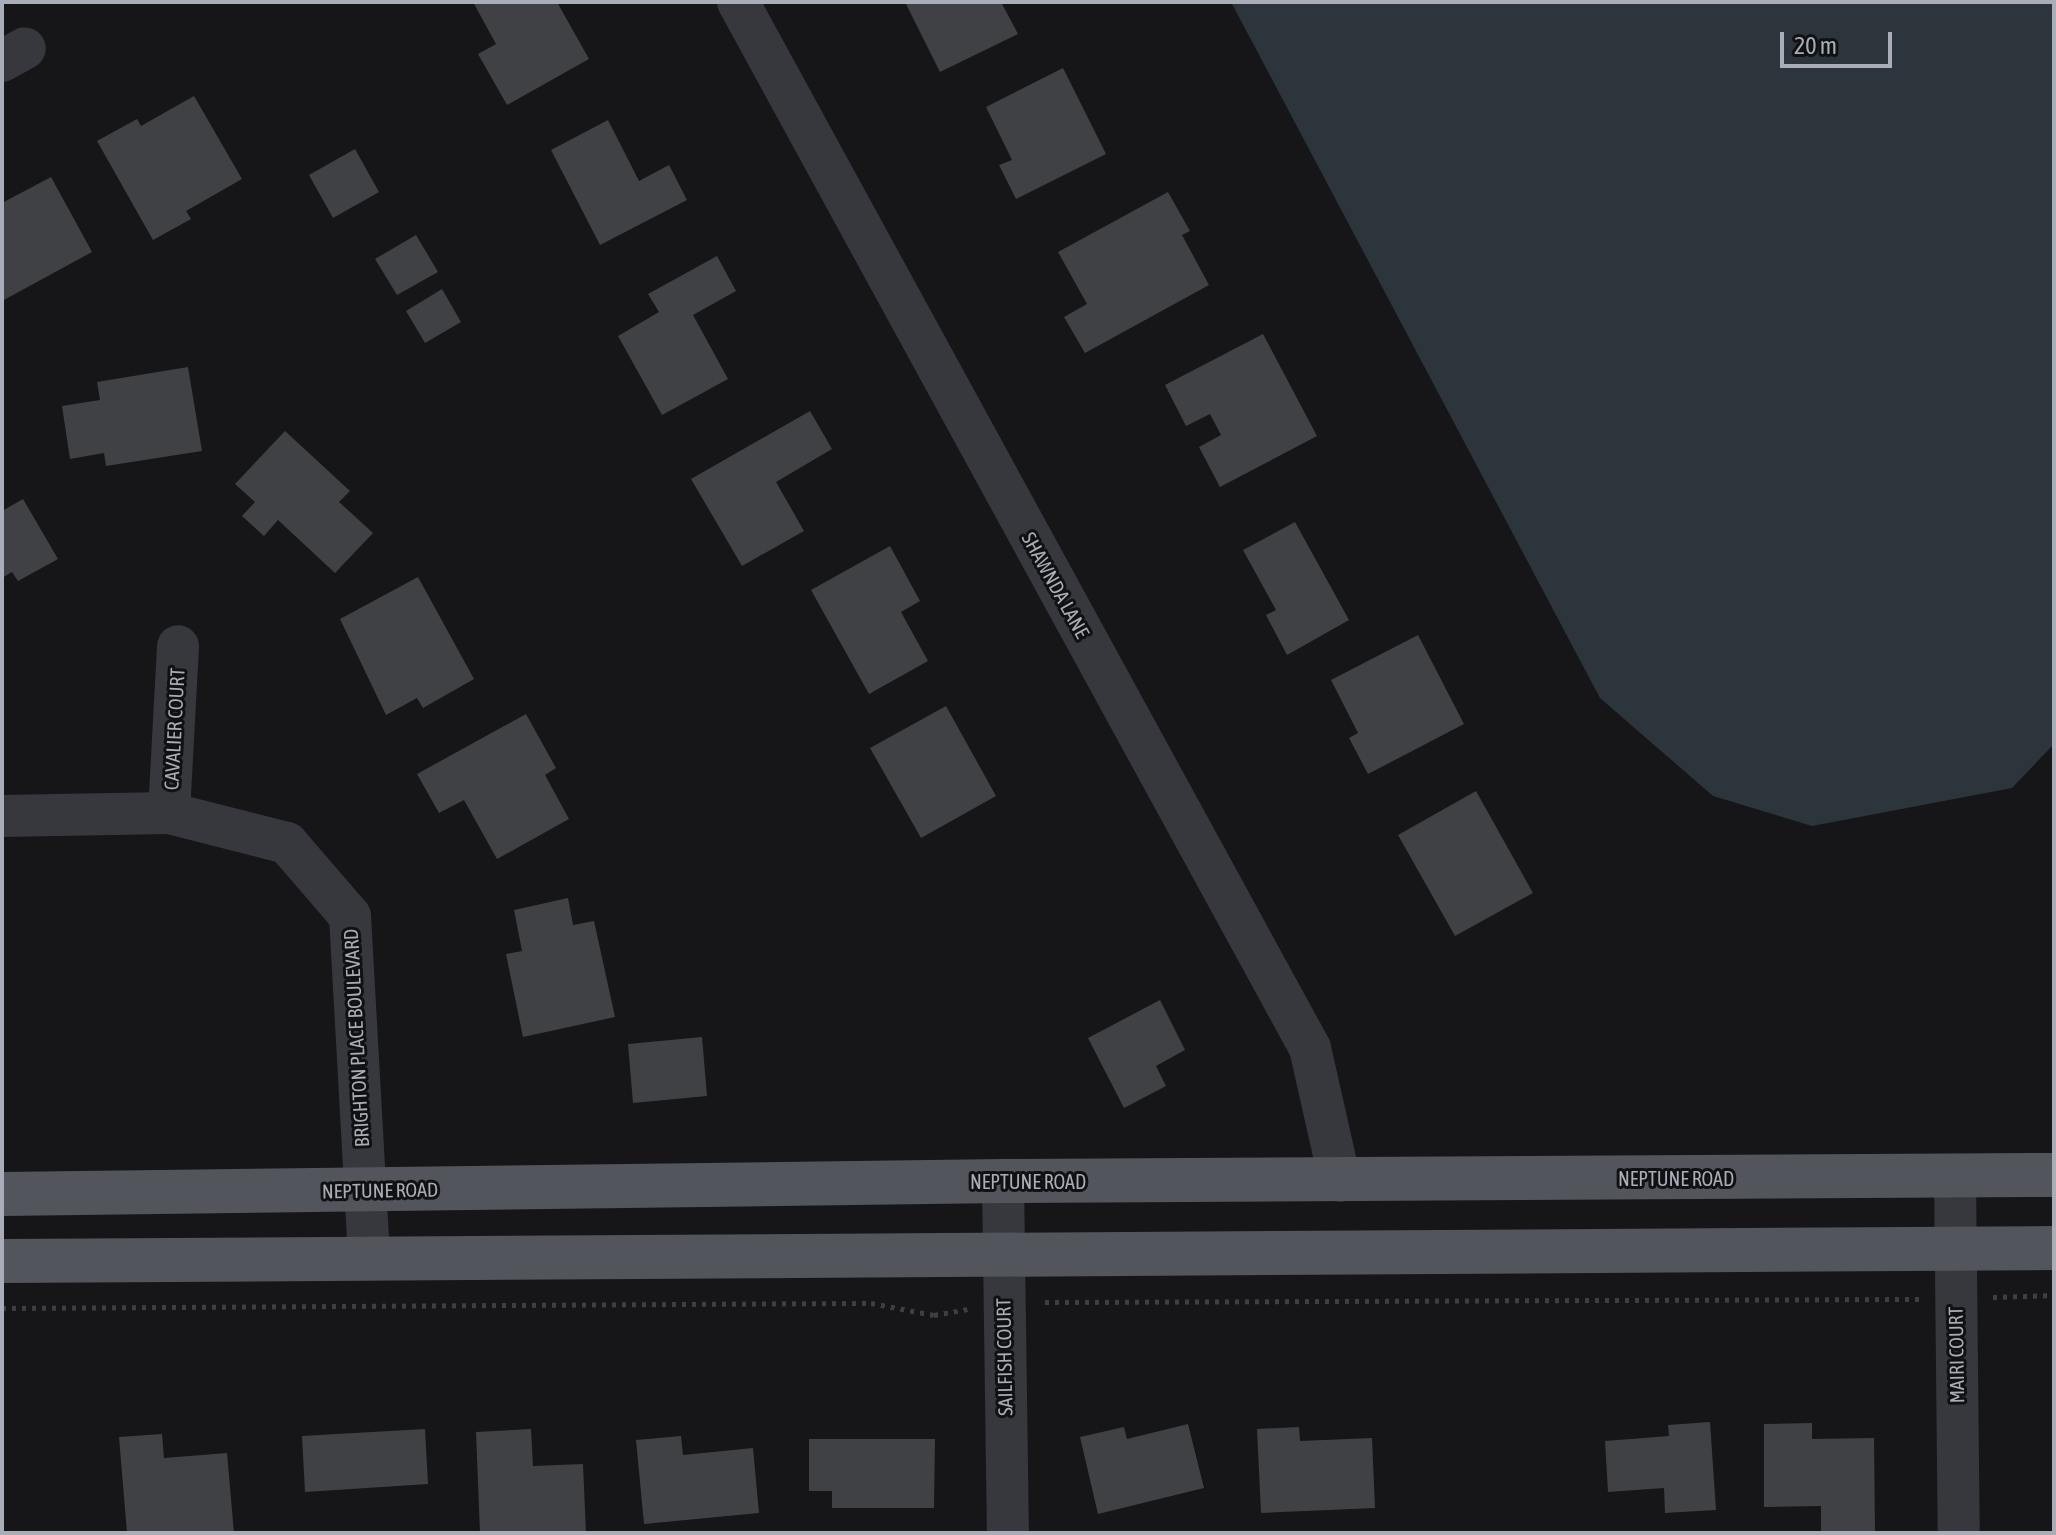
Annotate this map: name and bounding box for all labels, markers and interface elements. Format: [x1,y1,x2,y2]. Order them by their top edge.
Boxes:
scale bar [1784,16,1896,66]
text: 20 m [1794,32,1837,59]
street label: SHAWNDA LANE [1017,528,1095,642]
street label: CAVALIER COURT [159,667,189,791]
street label: BRIGHTON PLACE BOULEVARD [338,928,374,1148]
street label: NEPTUNE ROAD [1618,1166,1734,1190]
street label: NEPTUNE ROAD [970,1169,1086,1193]
street label: NEPTUNE ROAD [322,1177,438,1203]
street label: SAILFISH COURT [991,1298,1017,1416]
street label: MAIRI COURT [1943,1306,1969,1404]

